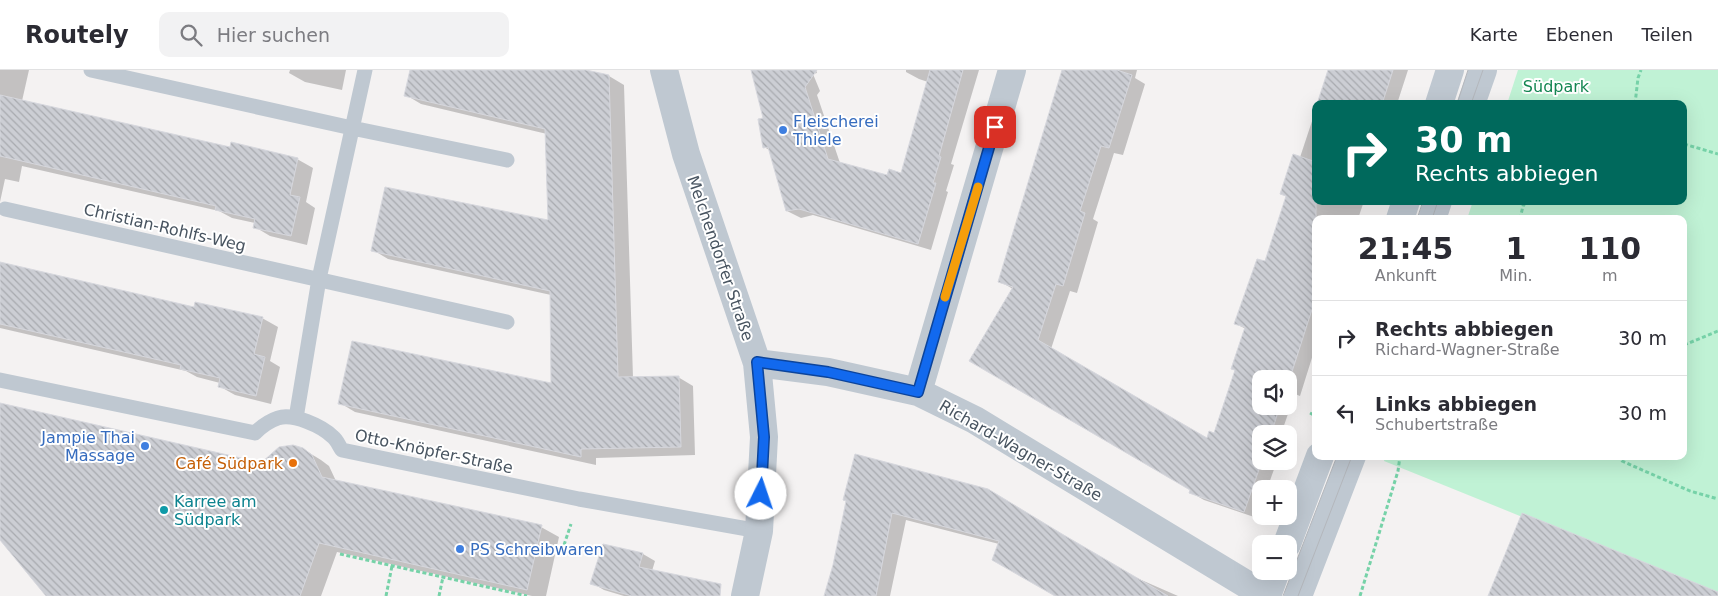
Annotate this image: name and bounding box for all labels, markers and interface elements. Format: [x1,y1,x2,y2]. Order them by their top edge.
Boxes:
search box [159,12,509,57]
text: Routely [25,21,129,49]
icon: search [177,21,205,49]
text: Hier suchen [217,24,330,46]
text: Karte [1470,24,1518,45]
text: Ebenen [1546,24,1614,45]
text: Teilen [1642,24,1693,45]
park label: Südpark [1523,77,1590,96]
pin [974,106,1016,148]
place label: Fleischerei Thiele [792,112,879,149]
icon: arrive [981,113,1009,141]
icon: right [1332,120,1397,185]
text: 30 m [1415,120,1512,160]
marker: Fleischerei Thiele [777,124,789,136]
text: Rechts abbiegen [1415,161,1598,186]
street label: Melchendorfer Straße [683,173,758,343]
street label: Christian-Rohlfs-Weg [82,200,248,255]
text: 21:45 [1358,231,1453,266]
text: 1 [1505,231,1526,266]
text: 110 [1579,231,1641,266]
text: Ankunft [1375,266,1436,285]
text: Min. [1499,266,1533,285]
text: m [1602,266,1618,285]
text: Rechts abbiegen [1375,318,1554,340]
icon: right [1332,324,1360,352]
text: 30 m [1618,327,1667,349]
text: Richard-Wagner-Straße [1375,340,1560,359]
map controls [1252,370,1297,580]
button: sound [1252,370,1297,415]
text: Links abbiegen [1375,393,1537,415]
street label: Richard-Wagner-Straße [936,396,1105,505]
icon: left [1332,399,1360,427]
text: 30 m [1618,402,1667,424]
text: Schubertstraße [1375,415,1498,434]
street label: Otto-Knöpfer-Straße [353,425,515,478]
button: layers [1252,425,1297,470]
place label: Jampie Thai Massage [40,428,135,465]
marker: Jampie Thai Massage [139,440,151,452]
place label: Café Südpark [175,454,284,473]
marker: Café Südpark [287,457,299,469]
position arrow [734,467,786,519]
button: + [1252,480,1297,525]
place label: Karree am Südpark [174,492,257,529]
marker: Karree am Südpark [158,504,170,516]
button: − [1252,535,1297,580]
place label: PS Schreibwaren [470,540,604,559]
marker: PS Schreibwaren [454,543,466,555]

